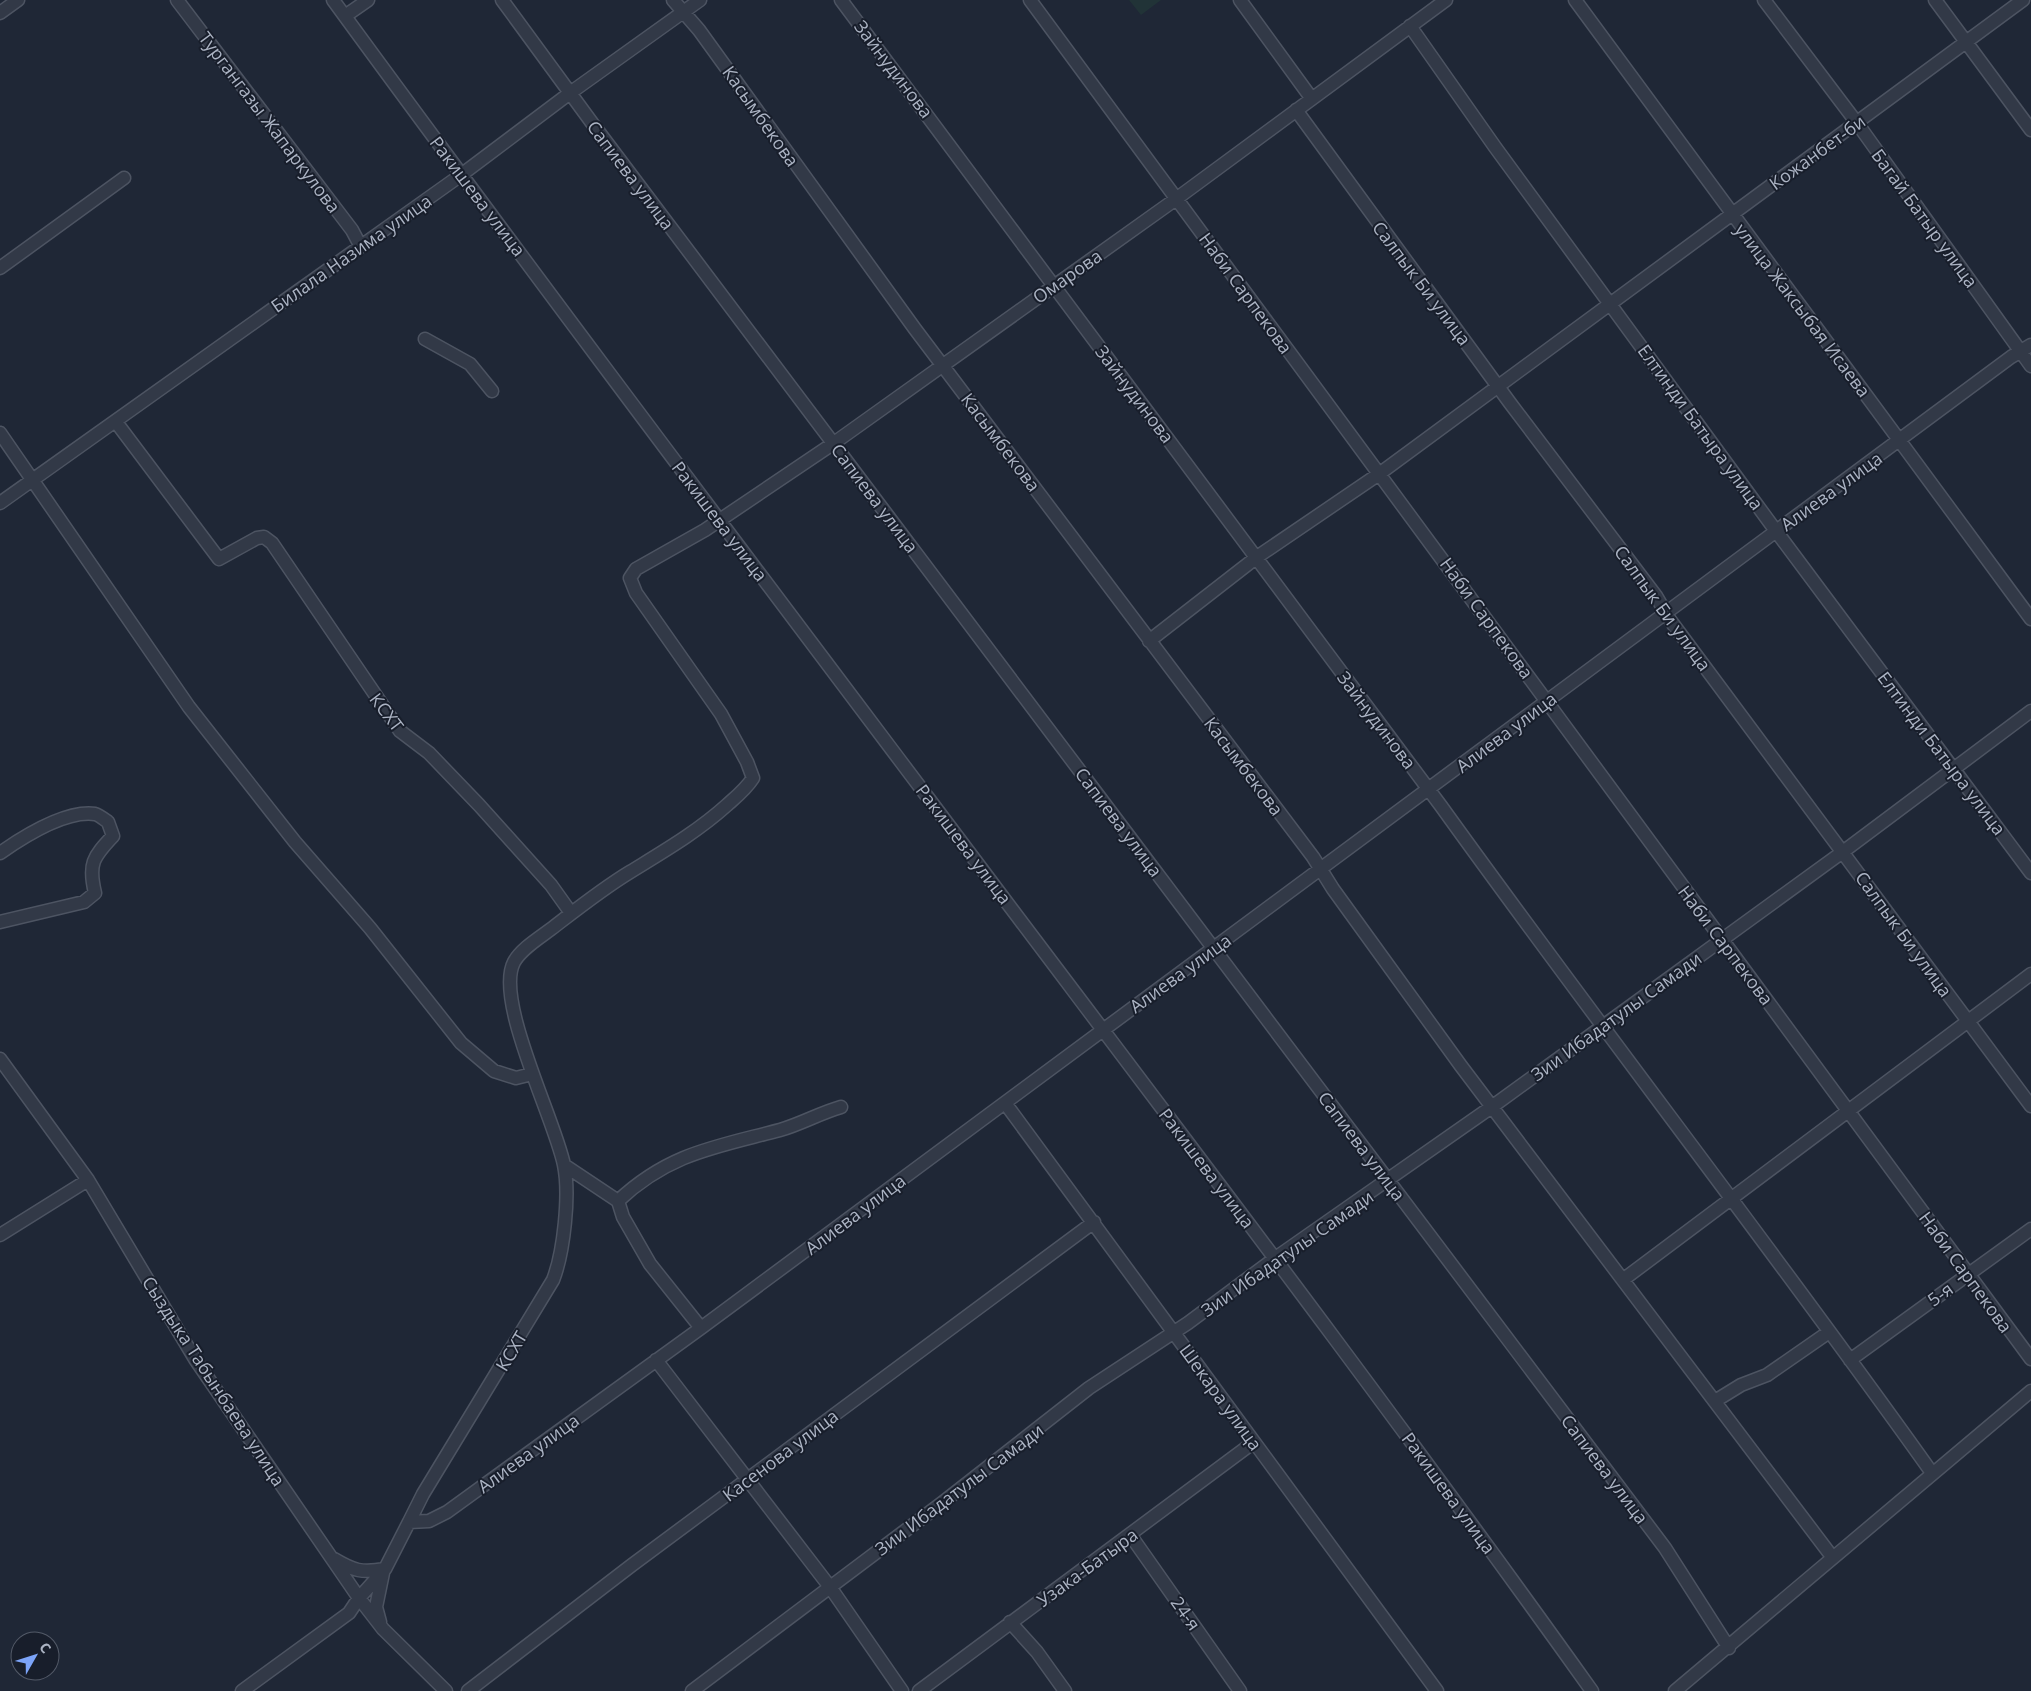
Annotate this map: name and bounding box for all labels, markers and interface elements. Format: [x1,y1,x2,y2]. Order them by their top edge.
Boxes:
street label: Зайнудинова [849,15,939,123]
street label: Тургангазы Жапаркулова [194,26,346,218]
street label: Касымбекова [717,61,805,171]
street label: Кожанбет-би [1764,109,1870,195]
street label: Сапиева улица [582,115,680,235]
street label: Ракишева улица [425,131,531,261]
street label: Багай Батыр улица [1867,144,1983,292]
street label: Билала Назима улица [266,188,436,318]
street label: Салпык Би улица [1367,216,1477,350]
street label: улица Жаксыбая Исаева [1730,218,1876,402]
street label: Наби Сарпекова [1194,228,1298,358]
street label: Омарова [1028,243,1106,309]
street label: Елтинди Батыра улица [1633,339,1769,515]
street label: Зайнудинова [1090,340,1180,448]
street label: Касымбекова [956,388,1046,496]
street label: Сапиева улица [826,438,924,558]
street label: Алиева улица [1775,446,1887,536]
street label: Ракишева улица [667,456,773,586]
street label: Салпык Би улица [1609,540,1717,676]
street label: Наби Сарпекова [1435,553,1539,683]
street label: Зайнудинова [1332,666,1422,774]
street label: Елтинди Батыра улица [1873,666,2011,840]
street label: Алиева улица [1451,686,1561,778]
street label: КСХТ [365,688,409,736]
street label: Касымбекова [1199,712,1289,820]
street label: Сапиева улица [1070,762,1168,882]
street label: Ракишева улица [911,779,1017,909]
street label: Салпык Би улица [1850,866,1958,1002]
street label: Наби Сарпекова [1673,880,1779,1010]
street label: Алиева улица [1124,928,1236,1018]
street label: Зии Ибадатулы Самади [1526,946,1706,1086]
street label: Сапиева улица [1313,1086,1411,1206]
street label: Ракишева улица [1154,1103,1260,1233]
street label: Алиева улица [800,1168,910,1260]
street label: Зии Ибадатулы Самади [1196,1184,1378,1322]
street label: Наби Сарпекова [1914,1207,2018,1337]
street label: Сыздыка Табынбаева улица [137,1271,291,1491]
street label: 5-я [1922,1277,1958,1311]
street label: КСХТ [490,1326,532,1375]
street label: Шекара улица [1174,1339,1268,1455]
street label: Касенова улица [717,1404,843,1506]
street label: Алиева улица [472,1408,584,1498]
street label: Сапиева улица [1556,1409,1654,1529]
street label: Зии Ибадатулы Самади [870,1418,1048,1560]
street label: Ракишева улица [1397,1427,1501,1559]
street label: Узака-Батыра [1032,1522,1142,1612]
street label: 24-я [1166,1591,1206,1635]
north arrow [10,1631,60,1681]
text: С [35,1638,56,1657]

